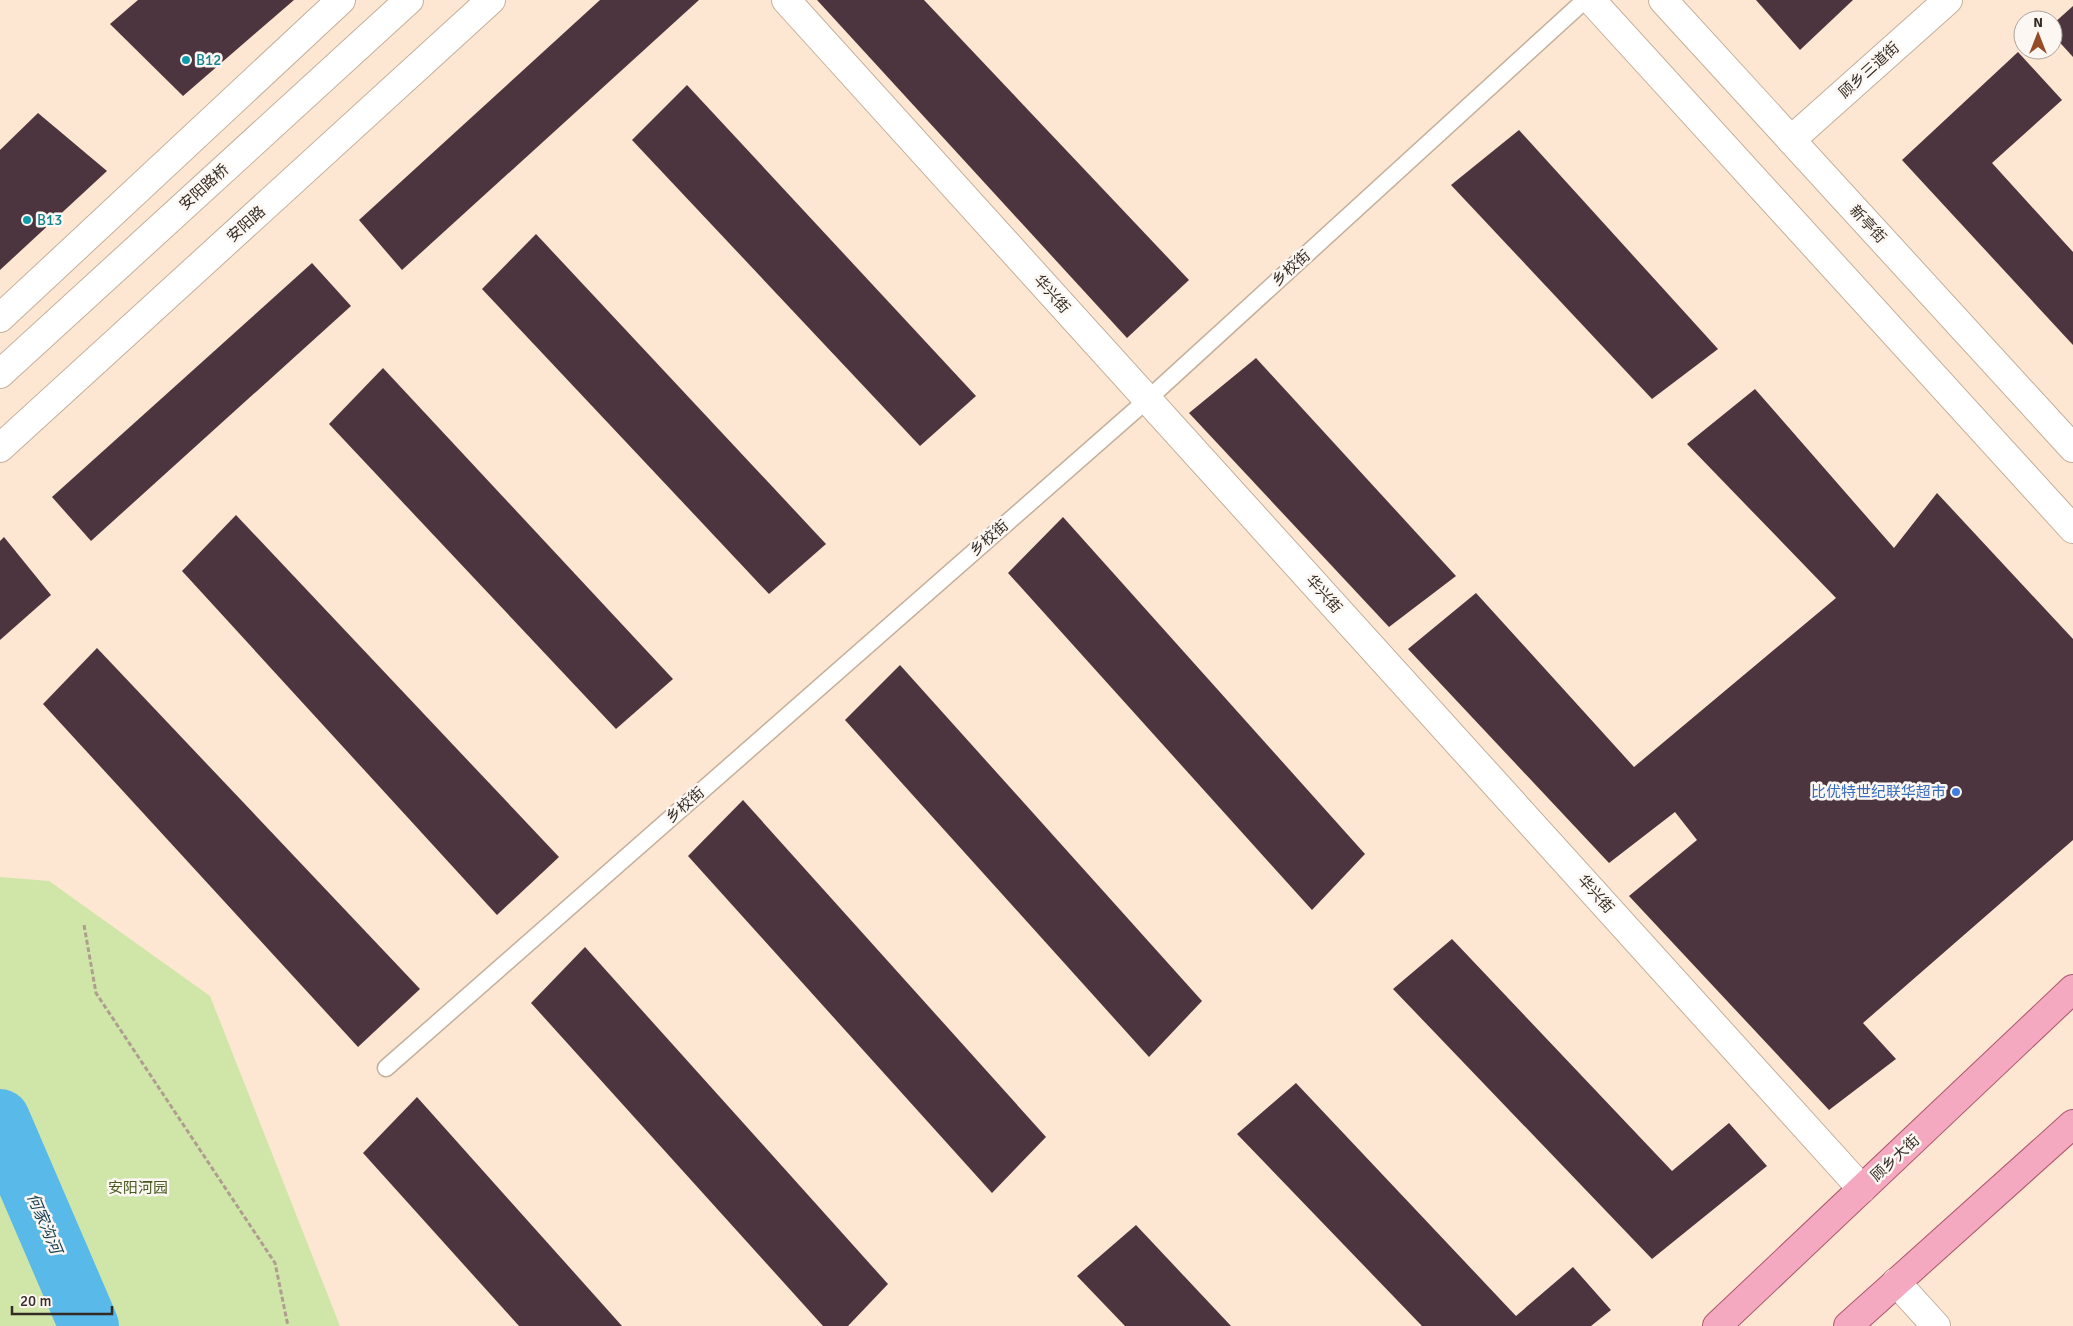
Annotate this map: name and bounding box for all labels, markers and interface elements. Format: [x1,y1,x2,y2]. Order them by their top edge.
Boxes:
north arrow [2013,10,2063,60]
text: N [2033,14,2043,31]
street label: 顾乡三道街 [1835,38,1903,102]
place label: B12 [196,51,221,69]
marker: B12 [180,54,192,66]
street label: 安阳路桥 [176,160,232,214]
street label: 新亭街 [1846,201,1890,247]
street label: 安阳路 [223,202,269,246]
place label: B13 [37,211,62,229]
marker: B13 [21,214,33,226]
street label: 乡校街 [1268,246,1314,290]
street label: 华兴街 [1030,271,1074,317]
street label: 乡校街 [966,516,1012,560]
street label: 华兴街 [1302,571,1346,617]
street label: 乡校街 [662,783,708,827]
place label: 比优特世纪联华超市 [1811,783,1946,801]
marker: 比优特世纪联华超市 [1950,786,1962,798]
street label: 华兴街 [1574,871,1618,917]
street label: 顾乡大街 [1867,1131,1923,1185]
park label: 安阳河园 [108,1179,168,1197]
water label: 何家沟河 [22,1190,67,1260]
scale bar [12,1284,112,1316]
text: 20 m [20,1292,51,1310]

